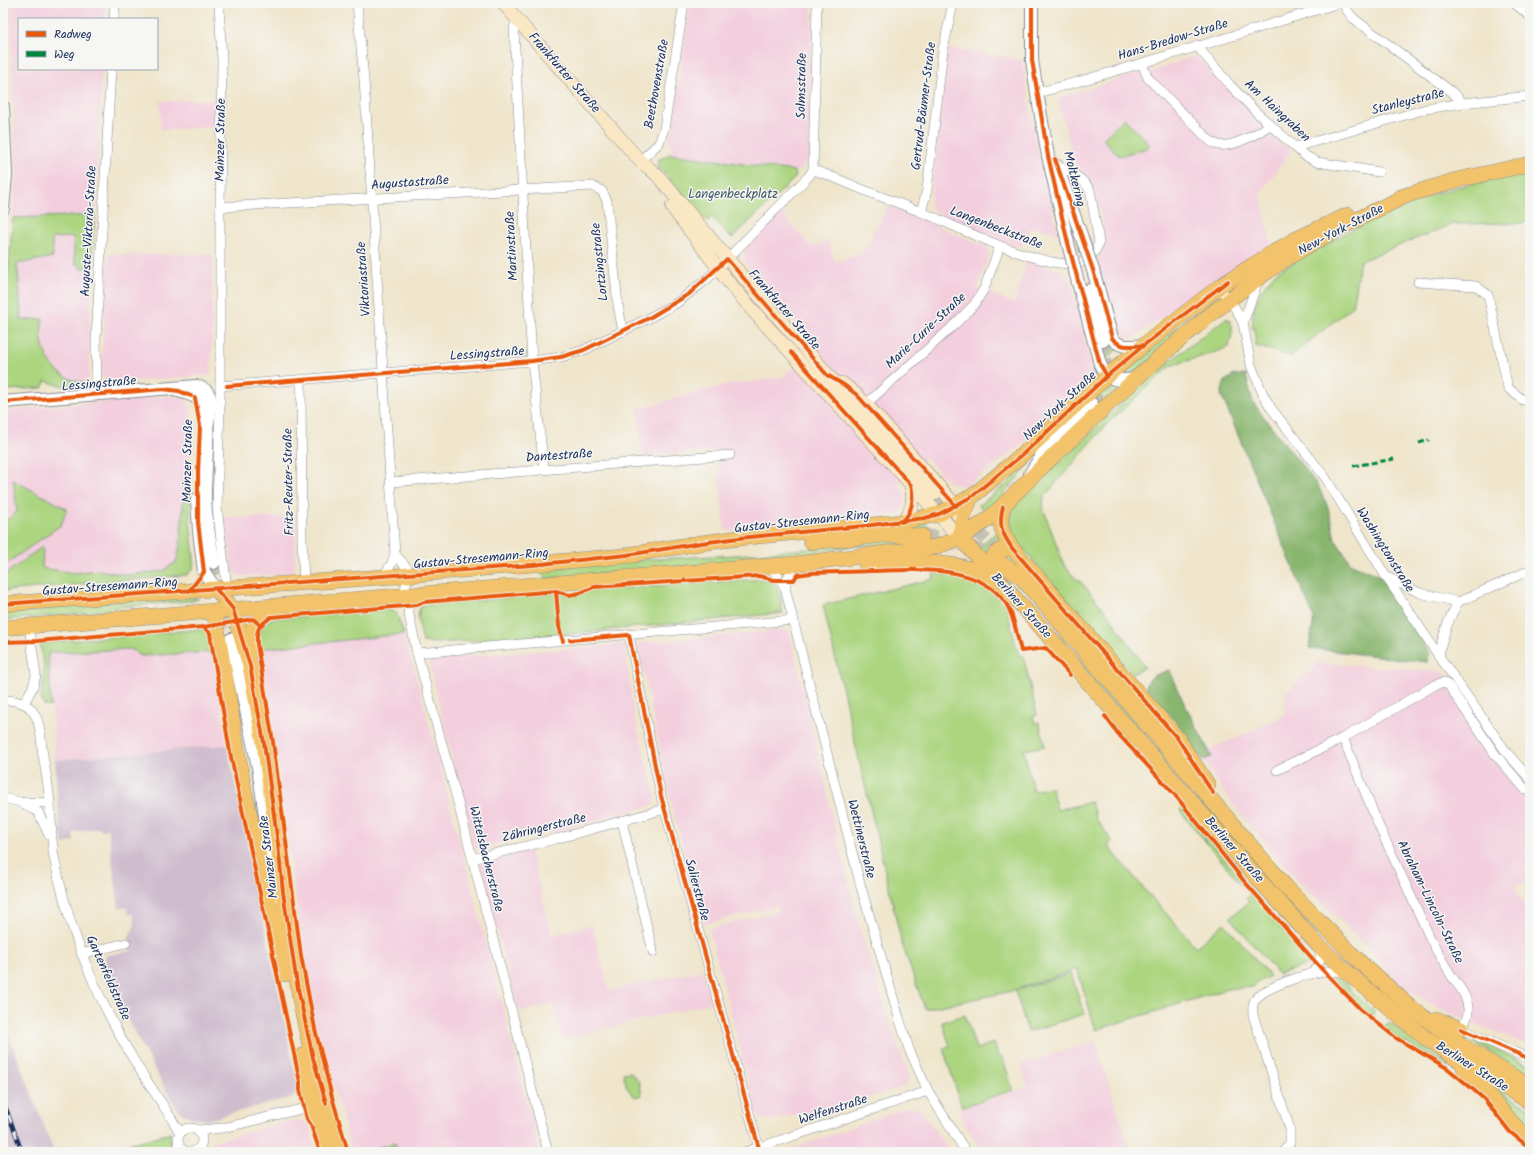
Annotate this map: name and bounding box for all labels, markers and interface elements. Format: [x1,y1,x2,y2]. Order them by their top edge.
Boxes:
street label: Hans-Bredow-Straße [1115,13,1231,67]
legend [18,18,158,70]
text: Radweg [54,25,92,44]
street label: Frankfurter Straße [523,28,605,118]
street label: Beethovenstraße [639,37,675,130]
street label: Gertrud-Bäumer-Straße [906,41,942,171]
text: Weg [54,45,75,64]
street label: Solmsstraße [791,53,813,119]
street label: Am Haingraben [1239,75,1315,148]
street label: Stanleystraße [1369,83,1447,121]
street label: Mainzer Straße [210,98,232,182]
street label: Moltkering [1057,149,1091,209]
street label: Auguste-Viktoria-Straße [75,165,103,297]
street label: Augustastraße [371,170,450,196]
park label: Langenbeckplatz [688,184,778,205]
street label: New-York-Straße [1294,198,1388,262]
street label: Langenbeckstraße [946,201,1046,255]
street label: Martinstraße [500,210,524,282]
street label: Lortzingstraße [585,222,615,302]
street label: Viktoriastraße [351,241,377,317]
street label: Frankfurter Straße [743,265,825,355]
street label: Marie-Curie-Straße [881,288,972,374]
street label: Lessingstraße [449,341,525,367]
street label: New-York-Straße [1018,366,1102,446]
street label: Lessingstraße [61,370,137,398]
street label: Mainzer Straße [177,419,199,503]
street label: Fritz-Reuter-Straße [278,428,300,536]
street label: Dantestraße [525,443,593,469]
street label: Washingtonstraße [1350,503,1420,597]
street label: Gustav-Stresemann-Ring [733,504,871,540]
street label: Gustav-Stresemann-Ring [412,543,550,575]
street label: Berliner Straße [985,568,1057,644]
street label: Gustav-Stresemann-Ring [42,572,178,602]
street label: Wettinerstraße [841,797,881,881]
street label: Wittelsbacherstraße [463,804,509,914]
street label: Zähringerstraße [500,807,589,849]
street label: Berliner Straße [1199,812,1269,888]
street label: Mainzer Straße [253,814,284,900]
street label: Abraham-Lincoln-Straße [1391,837,1469,967]
street label: Salierstraße [679,856,715,924]
street label: Gartenfeldstraße [80,932,136,1024]
street label: Berliner Straße [1431,1036,1513,1098]
street label: Welfenstraße [796,1089,870,1131]

